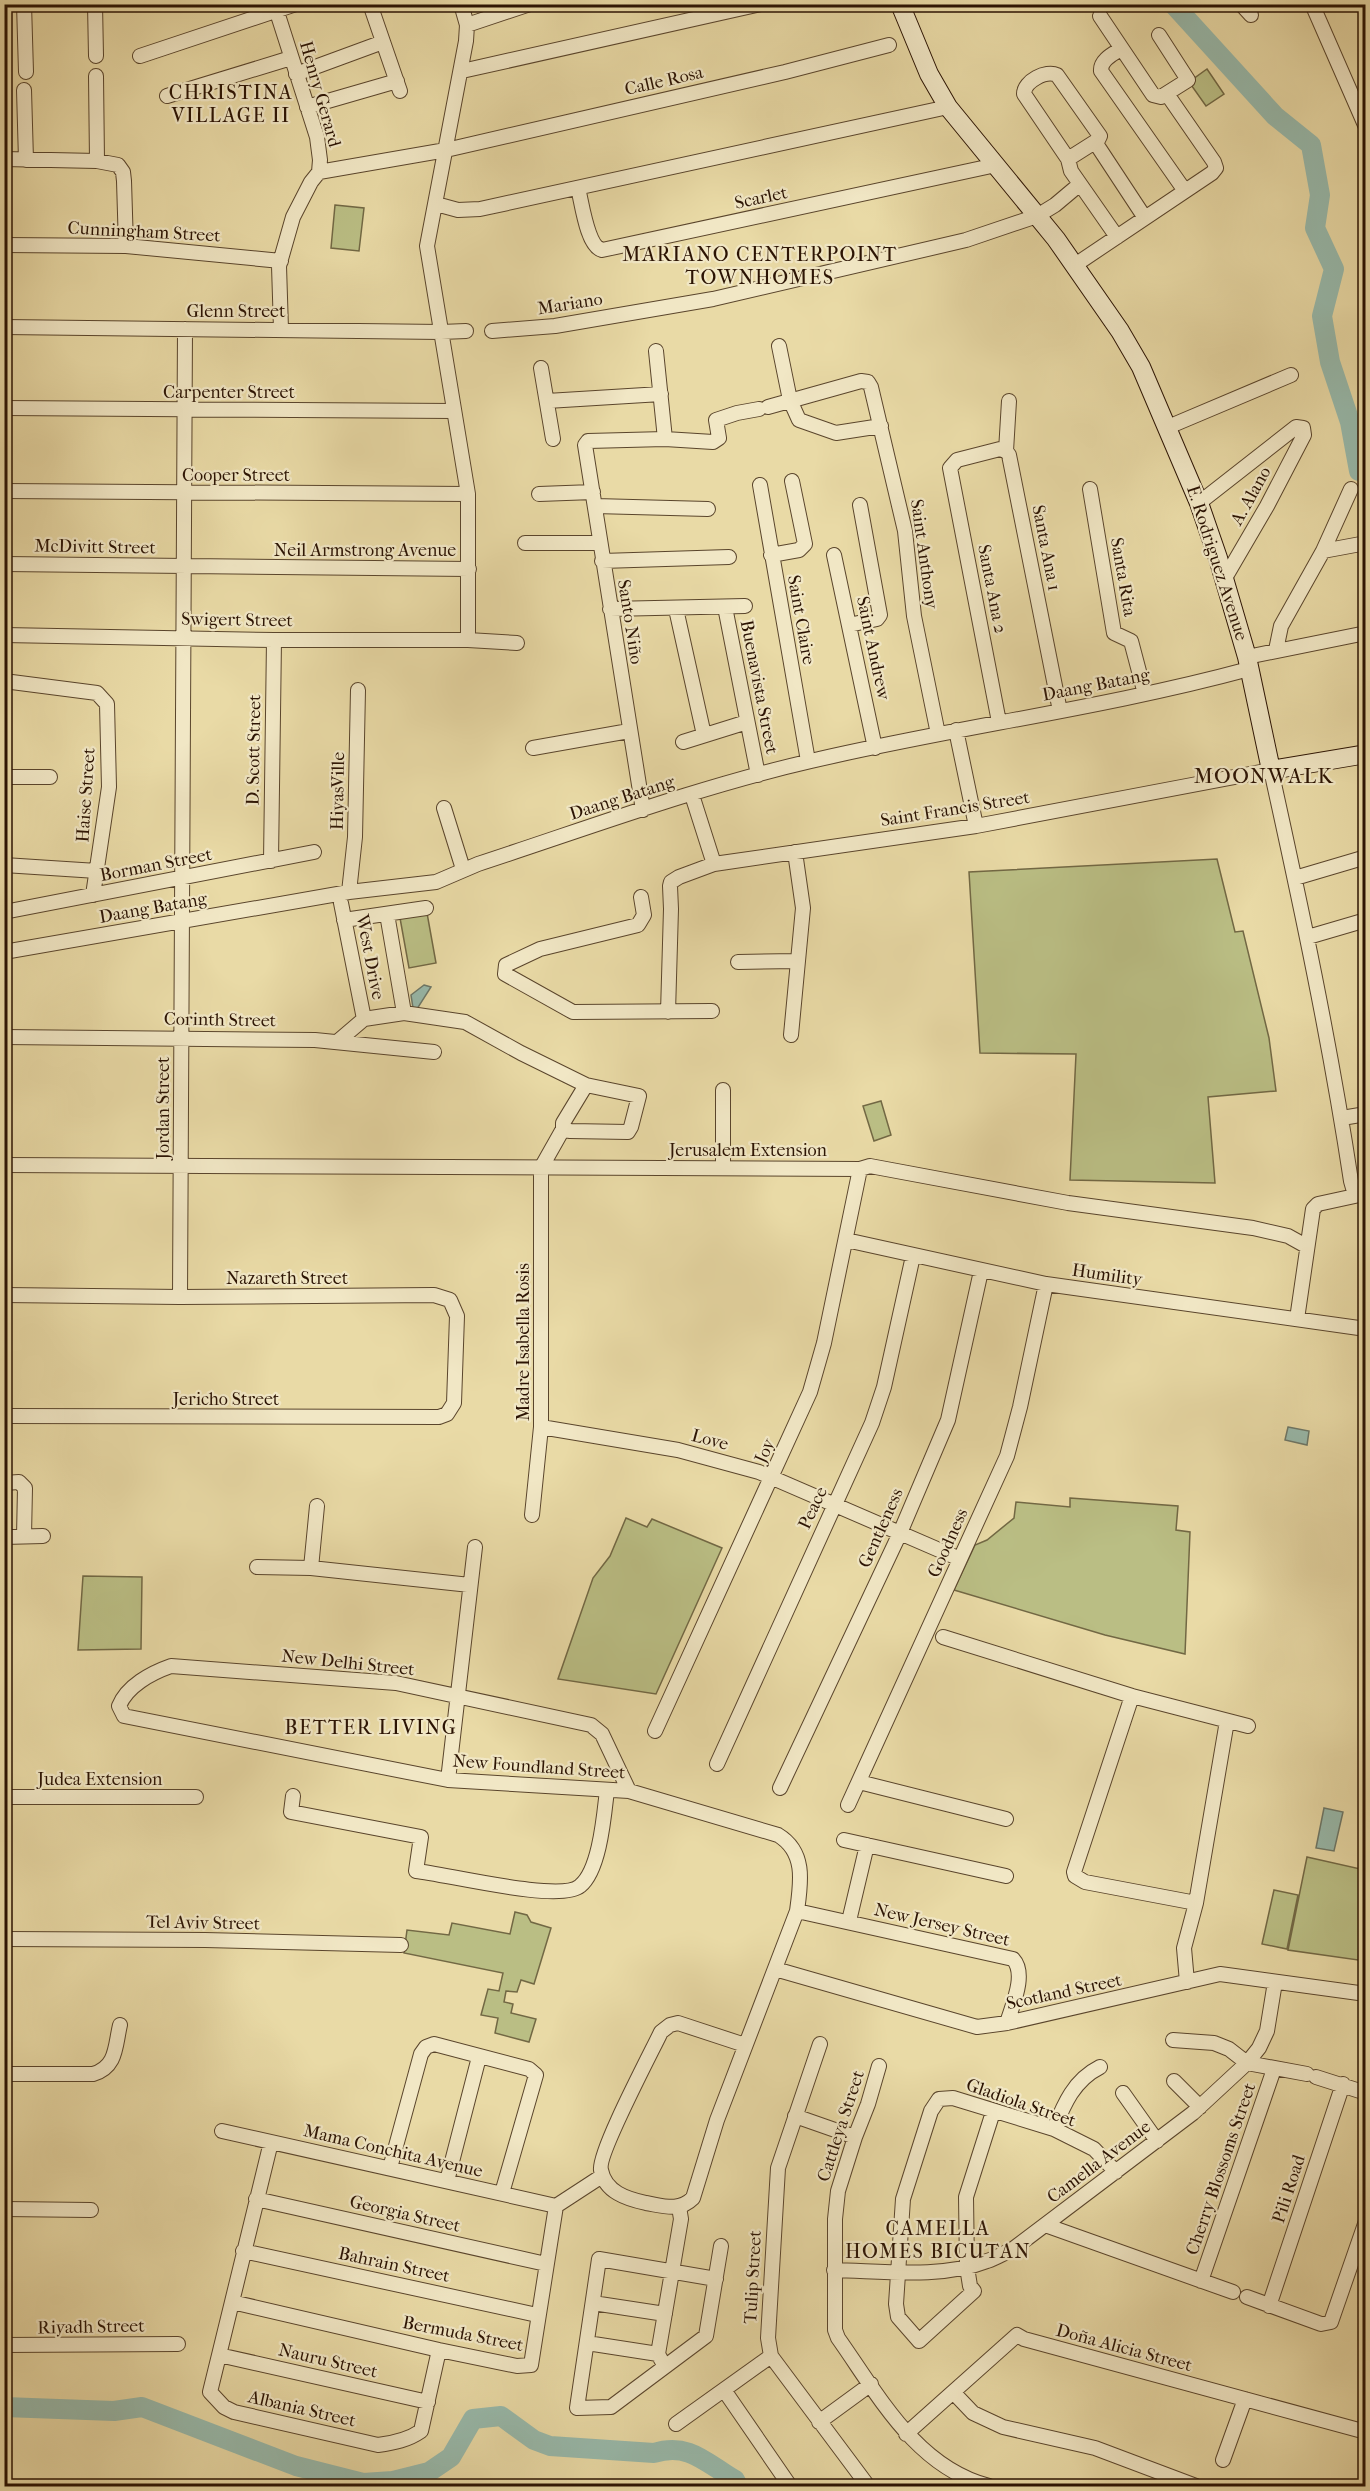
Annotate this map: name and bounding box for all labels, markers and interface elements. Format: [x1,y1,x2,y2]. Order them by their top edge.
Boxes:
street label: Henry Gerard [295,39,345,150]
street label: Calle Rosa [623,62,706,100]
district label: CHRISTINA VILLAGE II [169,81,293,127]
street label: Scarlet [733,182,790,214]
street label: Cunningham Street [67,218,222,247]
district label: MARIANO CENTERPOINT TOWNHOMES [622,243,898,289]
street label: Mariano [536,288,604,320]
street label: Glenn Street [187,301,286,322]
street label: Carpenter Street [163,382,296,403]
street label: A. Alano [1226,463,1276,530]
street label: Cooper Street [182,465,291,486]
street label: E. Rodriguez Avenue [1182,483,1252,643]
street label: Saint Anthony [906,498,942,612]
street label: Santa Ana 1 [1027,503,1065,593]
street label: McDivitt Street [34,535,156,559]
street label: Santa Rita [1106,536,1140,619]
street label: Neil Armstrong Avenue [274,540,456,561]
street label: Santa Ana 2 [973,543,1011,635]
street label: Saint Claire [783,573,819,667]
street label: Santo Niño [613,578,647,666]
street label: Saint Andrew [852,594,894,702]
street label: Swigert Street [181,609,294,631]
street label: Buenavista Street [736,618,782,756]
street label: Daang Batang [1040,664,1152,706]
street label: D. Scott Street [243,694,265,806]
street label: Haise Street [72,746,100,843]
street label: HiyasVille [327,752,349,830]
district label: MOONWALK [1194,764,1335,788]
street label: Daang Batang [567,771,678,825]
street label: Saint Francis Street [879,787,1032,831]
street label: Borman Street [98,844,214,886]
street label: Daang Batang [97,888,209,928]
street label: West Drive [351,912,389,1001]
street label: Corinth Street [164,1009,277,1031]
street label: Jordan Street [153,1056,174,1161]
street label: Jerusalem Extension [667,1140,828,1161]
street label: Humility [1071,1260,1145,1291]
street label: Madre Isabella Rosis [513,1263,534,1421]
street label: Nazareth Street [226,1268,349,1289]
street label: Jericho Street [171,1389,280,1410]
street label: Love [689,1425,731,1455]
street label: Joy [750,1434,780,1468]
street label: Peace [794,1483,832,1533]
street label: Gentleness [854,1485,908,1571]
street label: Goodness [923,1505,973,1581]
street label: New Delhi Street [280,1646,416,1680]
district label: BETTER LIVING [285,1716,457,1739]
street label: New Foundland Street [452,1750,627,1784]
street label: Judea Extension [36,1769,163,1790]
street label: New Jersey Street [872,1899,1012,1951]
street label: Tel Aviv Street [146,1912,261,1935]
street label: Scotland Street [1004,1969,1124,2014]
street label: Cattleya Street [813,2067,869,2184]
street label: Gladiola Street [963,2074,1079,2132]
street label: Cherry Blossoms Street [1182,2080,1261,2258]
street label: Camella Avenue [1043,2116,1155,2208]
street label: Mama Conchita Avenue [301,2120,485,2182]
street label: Pili Road [1268,2152,1310,2226]
street label: Georgia Street [348,2191,463,2237]
district label: CAMELLA HOMES BICUTAN [845,2217,1031,2263]
street label: Tulip Street [740,2229,766,2324]
street label: Bahrain Street [336,2243,452,2287]
street label: Bermuda Street [401,2312,526,2356]
street label: Riyadh Street [37,2316,145,2338]
street label: Doña Alicia Street [1054,2320,1195,2376]
street label: Nauru Street [276,2339,380,2383]
street label: Albania Street [245,2386,358,2432]

